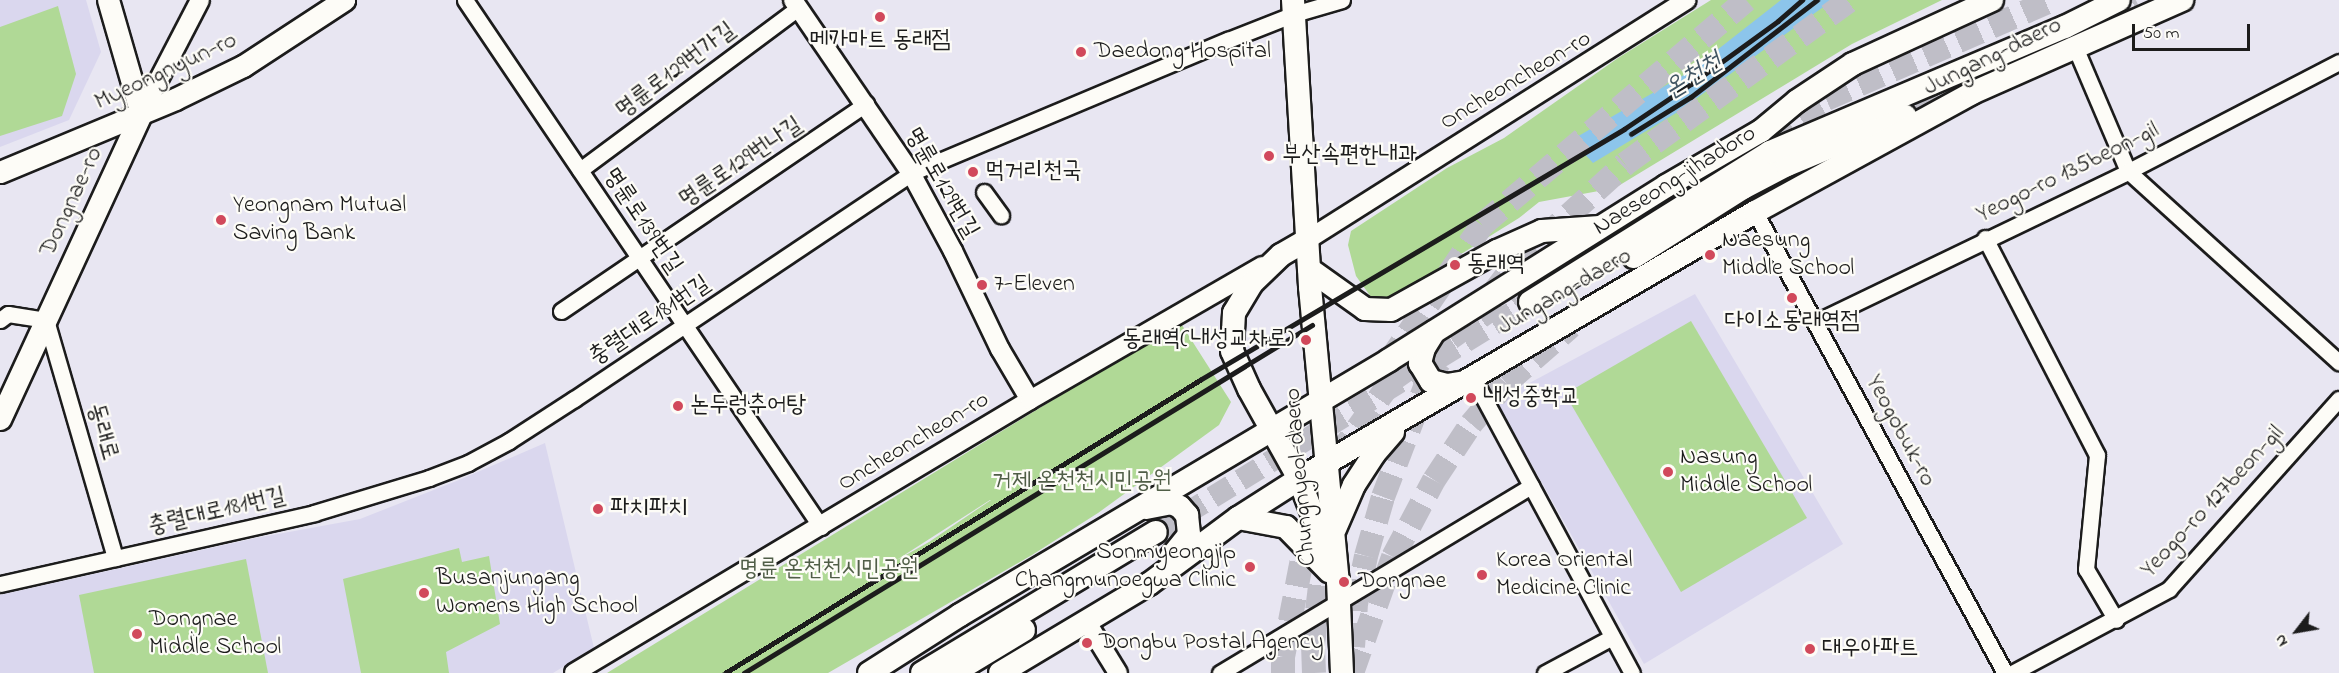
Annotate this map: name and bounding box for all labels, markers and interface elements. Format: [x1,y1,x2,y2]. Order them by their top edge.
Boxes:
marker: 메가마트 동래점 [873,10,887,24]
street label: Jungang-daero [1919,11,2067,103]
scale bar [2135,12,2254,50]
street label: 명륜로129번가길 [610,17,742,125]
text: 50 m [2143,21,2180,47]
street label: Oncheoncheon-ro [1435,25,1597,137]
street label: Myeongnyun-ro [90,27,242,117]
place label: 메가마트 동래점 [809,27,951,55]
place label: Daedong Hospital [1094,38,1271,66]
marker: Daedong Hospital [1072,43,1090,61]
water label: 온천천 [1659,47,1729,107]
street label: 명륜로129번나길 [674,111,808,215]
street label: Yeogo-ro 135beon-gil [1972,116,2164,230]
street label: Naeseong-jihadoro [1588,119,1762,243]
street label: 명륜로129번길 [898,122,984,244]
place label: 부산속편한내과 [1282,142,1417,170]
street label: Dongnae-ro [34,143,110,261]
marker: 부산속편한내과 [1260,147,1278,165]
place label: 먹거리천국 [985,158,1082,186]
street label: 명륜로139번길 [596,163,688,279]
marker: 먹거리천국 [966,165,980,179]
place label: Yeongnam Mutual Saving Bank [233,192,406,248]
marker: Yeongnam Mutual Saving Bank [214,213,228,227]
place label: Naesung Middle School [1722,227,1854,283]
street label: Jungang-daero [1493,242,1637,342]
marker: Naesung Middle School [1703,248,1717,262]
place label: 동래역 [1467,251,1525,279]
marker: 동래역 [1448,258,1462,272]
street label: 충렬대로181번길 [584,270,716,372]
place label: 7-Eleven [994,271,1075,299]
marker: 7-Eleven [975,278,989,292]
marker: 다이소동래역점 [1785,291,1799,305]
place label: 다이소동래역점 [1724,308,1860,336]
place label: 동래역(내성교차로) [1122,326,1294,354]
marker: 동래역(내성교차로) [1299,333,1313,347]
street label: Yeogobuk-ro [1859,370,1941,492]
place label: 내성중학교 [1483,384,1580,412]
street label: Oncheoncheon-ro [833,386,995,498]
street label: Chungnyeol-daero [1279,387,1323,567]
marker: 내성중학교 [1464,391,1478,405]
place label: 논두렁추어탕 [690,392,806,420]
marker: 논두렁추어탕 [671,399,685,413]
street label: 동래로 [80,400,124,464]
street label: Yeogo-ro 127beon-gil [2135,420,2291,584]
place label: Nasung Middle School [1680,444,1812,500]
marker: Nasung Middle School [1661,465,1675,479]
park label: 거제 온천천시민공원 [992,468,1172,496]
street label: 충렬대로181번길 [145,482,289,542]
place label: 파치파치 [610,495,687,523]
marker: 파치파치 [591,502,605,516]
place label: Sonmyeongjip Changmunoegwa Clinic [1015,539,1236,595]
place label: Korea Oriental Medicine Clinic [1496,547,1632,603]
park label: 명륜 온천천시민공원 [739,556,919,584]
marker: Sonmyeongjip Changmunoegwa Clinic [1241,558,1259,576]
place label: Busanjungang Womens High School [436,565,638,621]
marker: Korea Oriental Medicine Clinic [1473,566,1491,584]
place label: Dongnae [1358,568,1446,596]
marker: Dongnae [1335,573,1353,591]
marker: Busanjungang Womens High School [417,586,431,600]
north arrow [2267,601,2327,661]
place label: Dongnae Middle School [149,606,281,662]
marker: Dongnae Middle School [130,627,144,641]
place label: Dongbu Postal Agency [1099,629,1323,657]
text: N [2269,629,2295,651]
place label: 대우아파트 [1822,635,1919,663]
marker: Dongbu Postal Agency [1080,636,1094,650]
marker: 대우아파트 [1803,642,1817,656]

